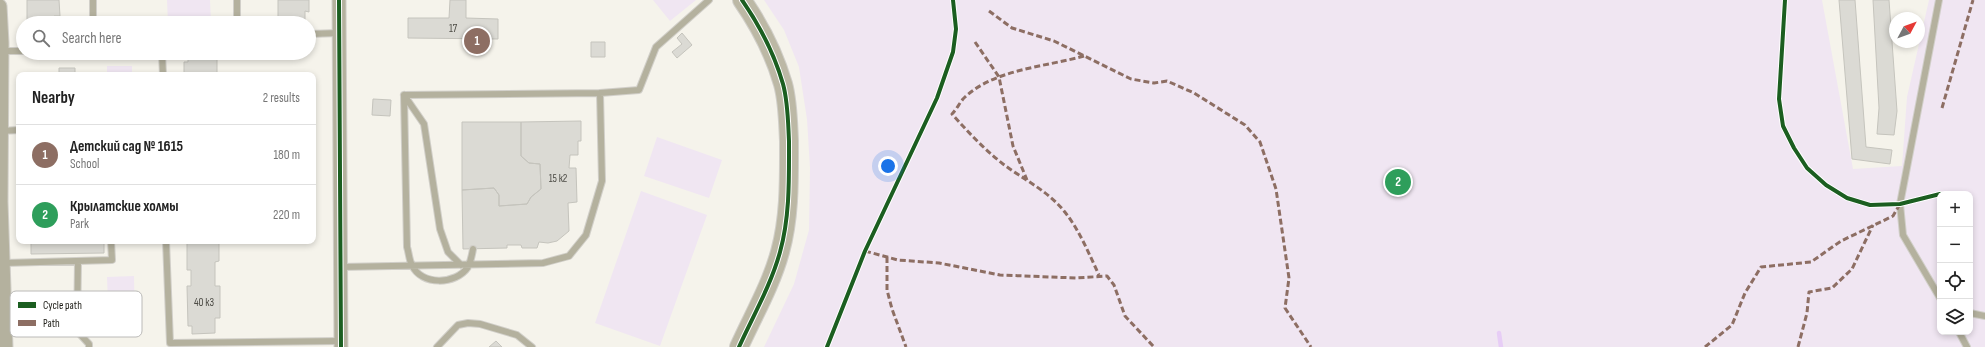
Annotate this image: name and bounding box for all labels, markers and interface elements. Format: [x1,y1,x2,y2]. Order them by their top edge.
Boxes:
north arrow [1889,12,1925,48]
search box [16,16,316,60]
house number: 17 [449,22,458,35]
pin: 1 [464,26,490,56]
icon: search [30,27,52,49]
text: Search here [62,29,122,48]
text: Nearby [32,88,75,108]
text: 2 results [263,90,300,106]
text: Детский сад № 1615 [70,137,183,156]
text: 1 [42,147,48,163]
text: 180 m [274,147,300,163]
text: School [70,156,100,172]
your location [878,156,898,176]
pin: 2 [1385,167,1411,197]
house number: 15 к2 [549,172,568,185]
map controls [1937,191,1973,335]
button: + [1937,191,1973,227]
text: Крылатские холмы [70,197,179,216]
text: 2 [42,207,48,223]
text: 220 m [273,207,300,223]
text: Park [70,216,89,232]
button: − [1937,227,1973,263]
button: locate [1937,263,1973,299]
legend [10,291,142,337]
house number: 40 к3 [194,296,214,309]
text: Cycle path [43,299,82,312]
button: layers [1937,299,1973,335]
text: Path [43,317,60,330]

